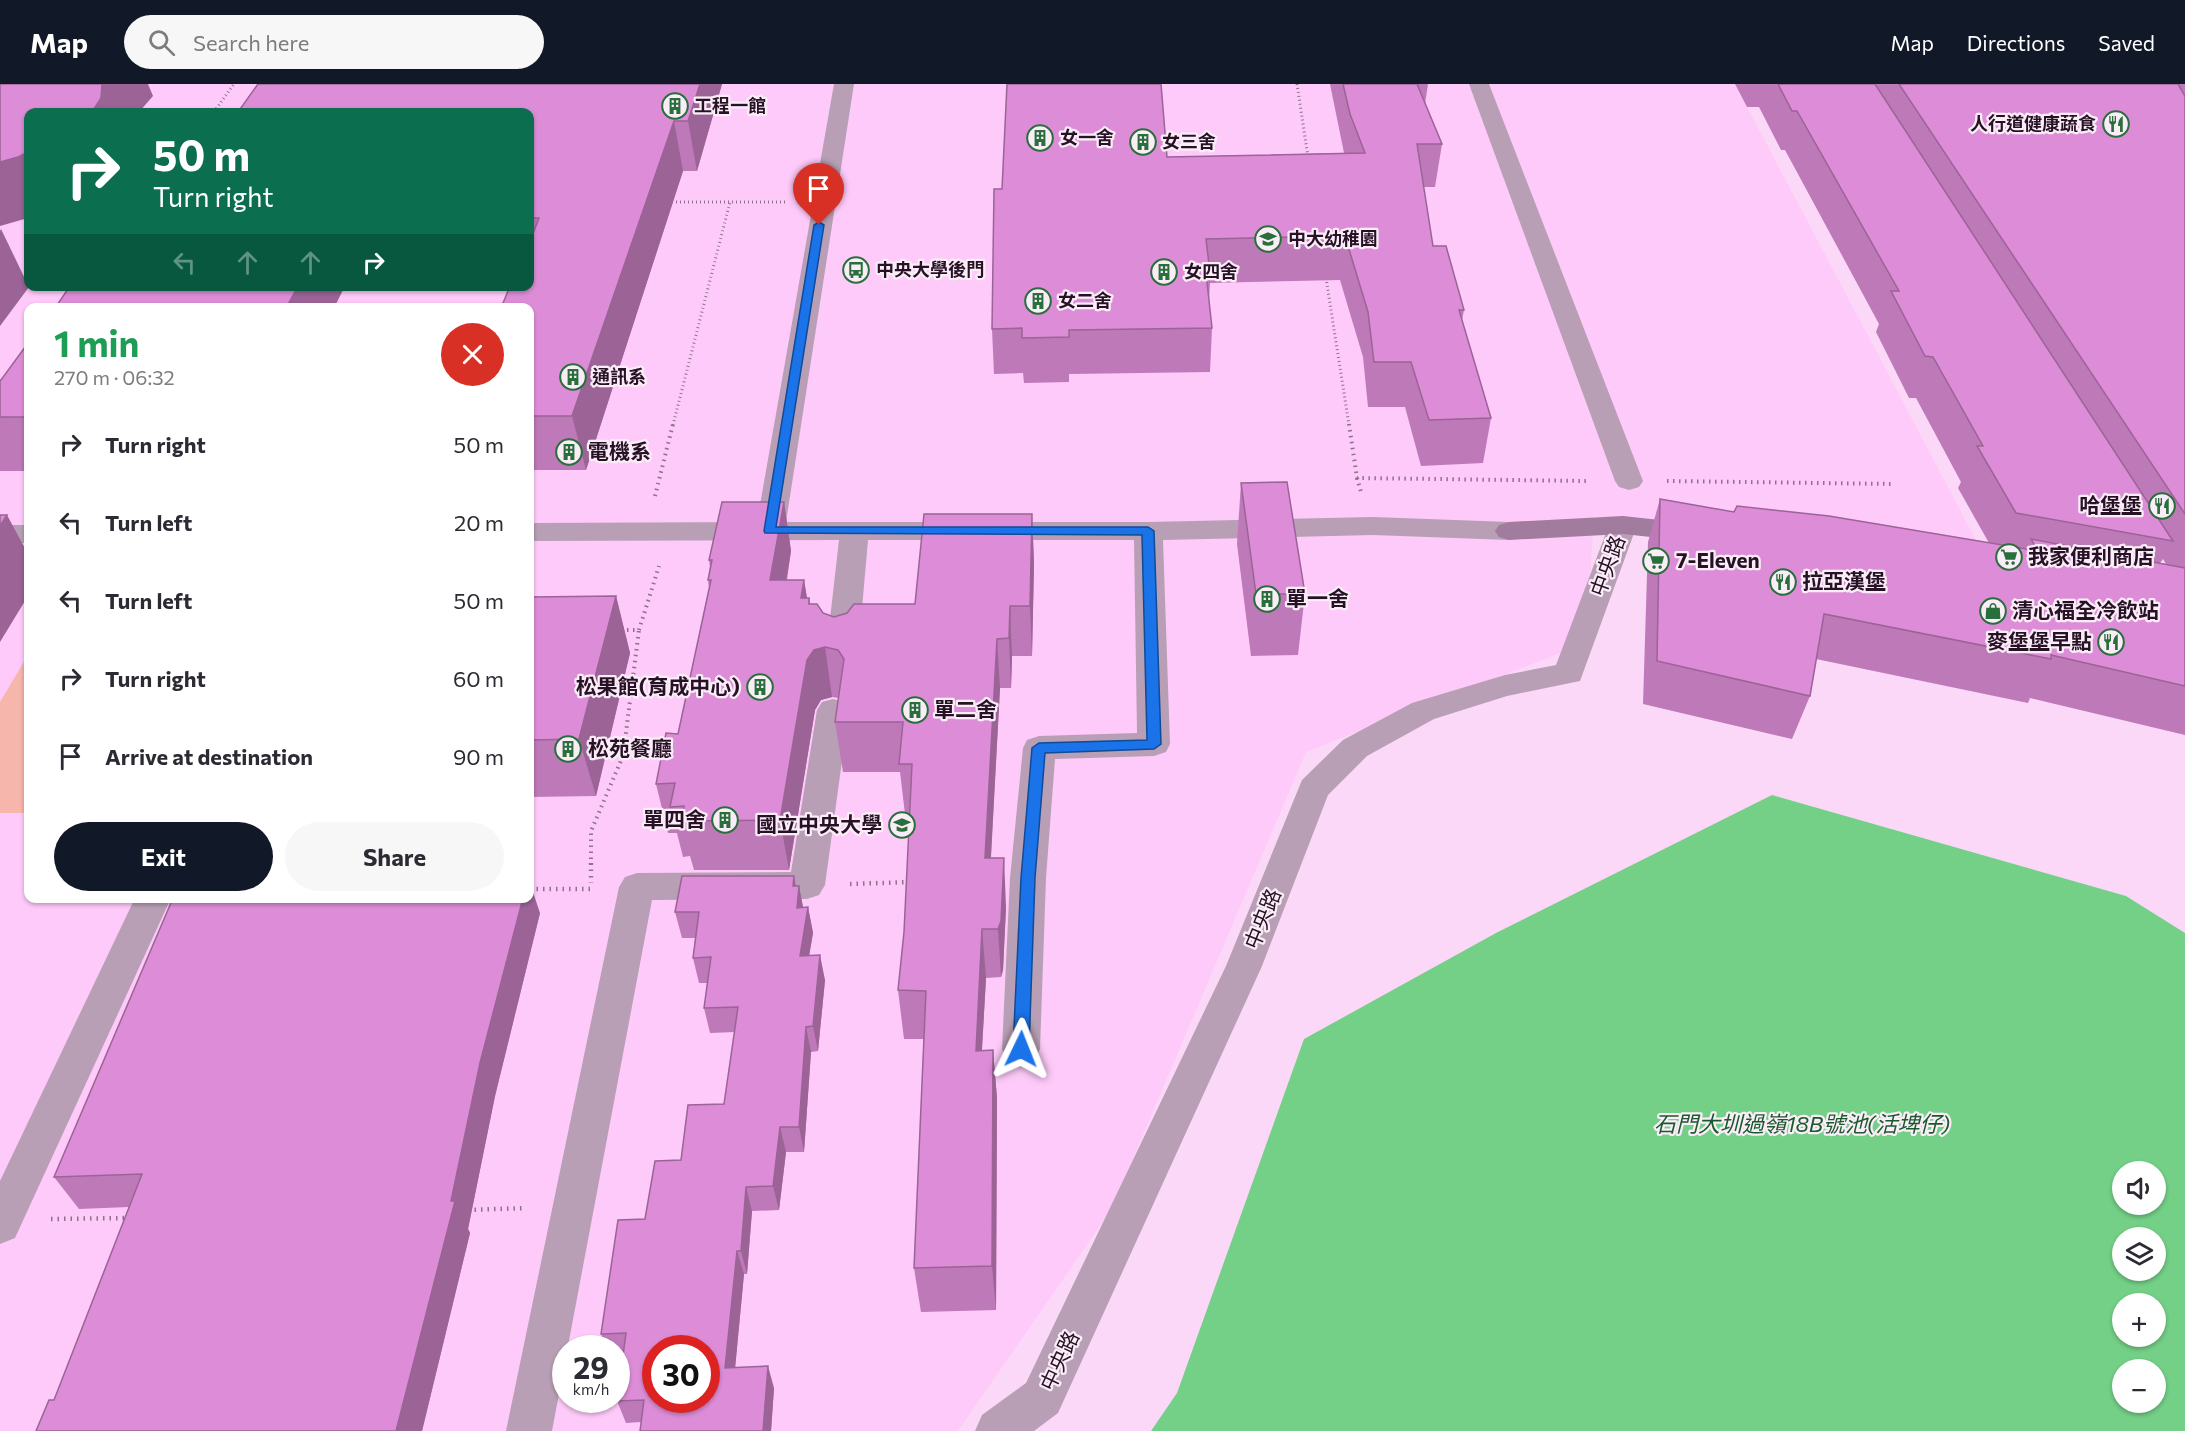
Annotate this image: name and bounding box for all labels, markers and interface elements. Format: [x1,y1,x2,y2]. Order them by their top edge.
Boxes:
search box [124,15,544,69]
text: Map [30,25,88,59]
icon: search [145,26,178,59]
text: Search here [193,29,309,56]
text: Map [1891,30,1934,55]
text: Directions [1967,30,2065,55]
text: Saved [2098,30,2155,55]
building icon: 工程一館 [660,91,690,121]
place label: 工程一館 [694,94,766,116]
restaurant icon: 人行道健康蔬食 [2101,109,2131,139]
place label: 人行道健康蔬食 [1970,112,2096,134]
building icon: 女一舍 [1025,123,1055,153]
place label: 女一舍 [1060,126,1114,148]
building icon: 女三舍 [1128,127,1158,157]
text: 50 m [153,128,250,180]
place label: 女三舍 [1162,130,1216,152]
icon: right [54,132,132,210]
pin [793,163,844,225]
icon: arrive [802,172,835,205]
text: Turn right [153,180,273,213]
school or university icon: 中大幼稚園 [1253,224,1283,254]
place label: 中大幼稚園 [1288,227,1378,249]
icon: left [168,246,201,279]
icon: ahead [231,246,264,279]
icon: ahead [294,246,327,279]
icon: right [357,246,390,279]
bus stop icon: 中央大學後門 [841,255,871,285]
building icon: 女四舍 [1149,257,1179,287]
place label: 中央大學後門 [876,258,984,280]
place label: 女四舍 [1184,260,1238,282]
building icon: 女二舍 [1023,286,1053,316]
place label: 女二舍 [1058,289,1112,311]
text: 1 min [54,320,139,364]
button: close [441,323,504,386]
building icon: 通訊系 [558,362,588,392]
text: 270 m · 06:32 [54,365,175,389]
place label: 通訊系 [592,365,646,387]
icon: right [54,428,87,461]
text: Turn right [105,431,206,458]
text: 50 m [454,431,504,458]
building icon: 電機系 [554,437,584,467]
place label: 電機系 [588,438,651,463]
restaurant icon: 哈堡堡 [2147,491,2177,521]
place label: 哈堡堡 [2079,492,2142,517]
icon: left [54,506,87,539]
text: Turn left [105,509,192,536]
text: 20 m [454,509,504,536]
street label: 中央路 [1584,532,1629,599]
supermarket icon: 我家便利商店 [1994,542,2024,572]
place label: 我家便利商店 [2028,543,2154,568]
supermarket icon: 7-Eleven [1641,546,1671,576]
place label: 7-Eleven [1676,547,1760,572]
restaurant icon: 拉亞漢堡 [1768,567,1798,597]
place label: 拉亞漢堡 [1802,568,1886,593]
icon: left [54,584,87,617]
building icon: 單一舍 [1252,584,1282,614]
place label: 單一舍 [1286,585,1349,610]
text: Turn left [105,587,192,614]
text: 50 m [454,587,504,614]
shop icon: 清心福全冷飲站 [1978,596,2008,626]
place label: 清心福全冷飲站 [2012,597,2159,622]
restaurant icon: 麥堡堡早點 [2096,627,2126,657]
place label: 麥堡堡早點 [1987,628,2092,653]
icon: right [54,662,87,695]
text: Turn right [105,665,206,692]
text: 60 m [453,665,504,692]
building icon: 松果館(育成中心) [745,672,775,702]
place label: 松果館(育成中心) [576,673,740,698]
building icon: 單二舍 [900,695,930,725]
place label: 單二舍 [934,696,997,721]
building icon: 松苑餐廳 [553,734,583,764]
place label: 松苑餐廳 [588,735,672,760]
icon: arrive [54,740,87,773]
text: Arrive at destination [105,743,313,770]
text: 90 m [453,743,504,770]
building icon: 單四舍 [710,805,740,835]
place label: 單四舍 [643,806,706,831]
school or university icon: 國立中央大學 [887,810,917,840]
place label: 國立中央大學 [756,811,882,836]
button: Exit [54,822,273,891]
button: Share [285,822,504,891]
street label: 中央路 [1238,885,1285,952]
position arrow [989,1017,1053,1081]
water label: 石門大圳過嶺18B號池(活埤仔) [1654,1110,1950,1137]
map controls [2112,1161,2166,1413]
button: sound [2112,1161,2166,1215]
button: layers [2112,1227,2166,1281]
button: + [2112,1293,2166,1347]
street label: 中央路 [1034,1327,1083,1394]
speed limit sign: 30 [642,1335,720,1413]
text: 29 [573,1348,609,1385]
button: − [2112,1359,2166,1413]
text: km/h [573,1380,609,1398]

